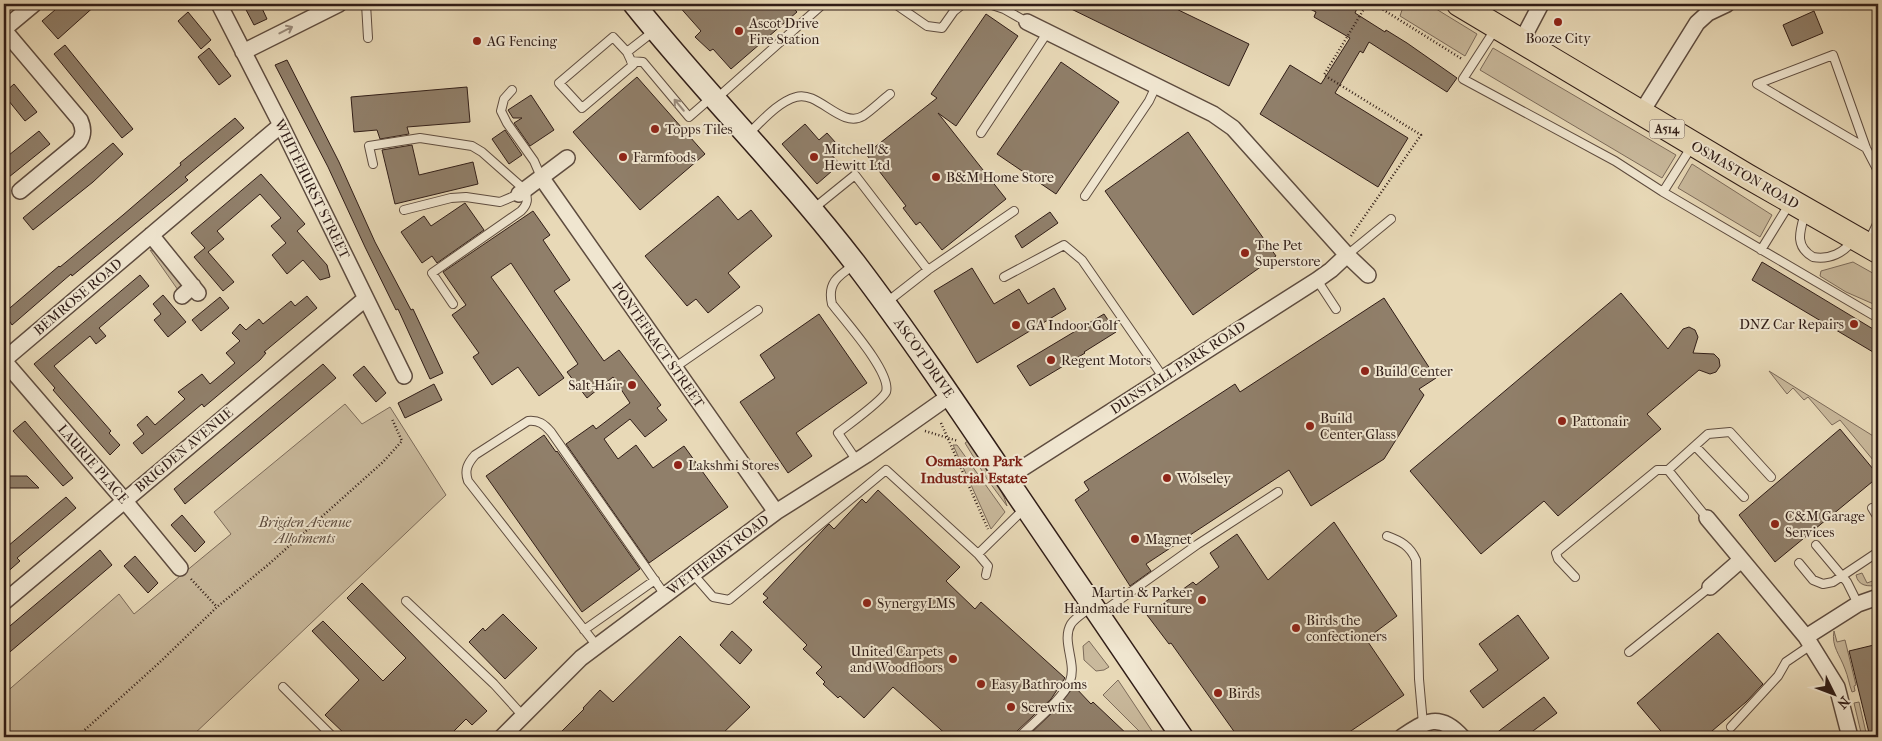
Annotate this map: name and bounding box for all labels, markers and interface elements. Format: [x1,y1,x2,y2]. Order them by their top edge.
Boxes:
place label: Ascot Drive Fire Station [748,15,819,48]
marker: Booze City [1552,16,1564,28]
one-way arrow [278,25,293,34]
marker: Ascot Drive Fire Station [733,25,745,37]
place label: Booze City [1525,30,1591,47]
place label: AG Fencing [486,33,558,50]
marker: AG Fencing [471,35,483,47]
one-way arrow [674,99,685,112]
street label: WHITEHURST STREET [270,115,354,262]
road number: A514 [1650,120,1684,138]
place label: Topps Tiles [665,121,733,138]
marker: Topps Tiles [649,123,661,135]
street label: OSMASTON ROAD [1688,137,1802,213]
place label: Mitchell & Hewitt Ltd [824,141,891,174]
place label: Farmfoods [633,149,696,166]
marker: Farmfoods [617,151,629,163]
marker: Mitchell & Hewitt Ltd [808,151,820,163]
place label: B&M Home Store [946,169,1054,186]
marker: B&M Home Store [930,171,942,183]
place label: The Pet Superstore [1255,237,1321,270]
marker: The Pet Superstore [1239,247,1251,259]
street label: BEMROSE ROAD [30,255,126,339]
street label: PONTEFRACT STREET [608,279,708,412]
street label: ASCOT DRIVE [890,314,958,401]
place label: DNZ Car Repairs [1739,316,1844,333]
place label: GA Indoor Golf [1026,317,1121,334]
street label: DUNSTALL PARK ROAD [1107,318,1249,418]
marker: DNZ Car Repairs [1848,318,1860,330]
marker: GA Indoor Golf [1010,319,1022,331]
place label: Regent Motors [1061,352,1151,369]
marker: Regent Motors [1045,354,1057,366]
place label: Build Center [1375,363,1453,380]
marker: Build Center [1359,365,1371,377]
place label: Salt-Hair [568,377,622,394]
marker: Salt-Hair [626,379,638,391]
street label: BRIGDEN AVENUE [131,404,237,496]
place label: Build Center Glass [1320,410,1396,443]
place label: Pattonair [1572,413,1629,430]
marker: Pattonair [1556,415,1568,427]
marker: Build Center Glass [1304,420,1316,432]
street label: LAURIE PLACE [54,421,132,507]
district label: Osmaston Park Industrial Estate [921,452,1028,487]
place label: Lakshmi Stores [688,457,779,474]
marker: Lakshmi Stores [672,459,684,471]
place label: Wolseley [1176,470,1231,487]
marker: Wolseley [1161,472,1173,484]
place label: C&M Garage Services [1785,508,1865,541]
street label: WETHERBY ROAD [663,511,773,600]
park label: Brigden Avenue Allotments [258,514,352,547]
marker: C&M Garage Services [1769,518,1781,530]
place label: Magnet [1145,531,1192,548]
marker: Magnet [1129,533,1141,545]
place label: Martin & Parker Handmade Furniture [1064,584,1192,617]
marker: Martin & Parker Handmade Furniture [1196,594,1208,606]
place label: SynergyLMS [877,595,956,612]
marker: SynergyLMS [861,597,873,609]
place label: Birds the confectioners [1306,612,1387,645]
marker: Birds the confectioners [1290,622,1302,634]
place label: United Carpets and Woodfloors [850,643,943,676]
marker: United Carpets and Woodfloors [947,653,959,665]
north arrow [1810,668,1860,718]
place label: Easy Bathrooms [991,676,1087,693]
marker: Easy Bathrooms [975,678,987,690]
place label: Birds [1228,685,1260,702]
marker: Birds [1212,687,1224,699]
text: N [1833,693,1853,712]
place label: Screwfix [1021,699,1073,716]
marker: Screwfix [1005,701,1017,713]

